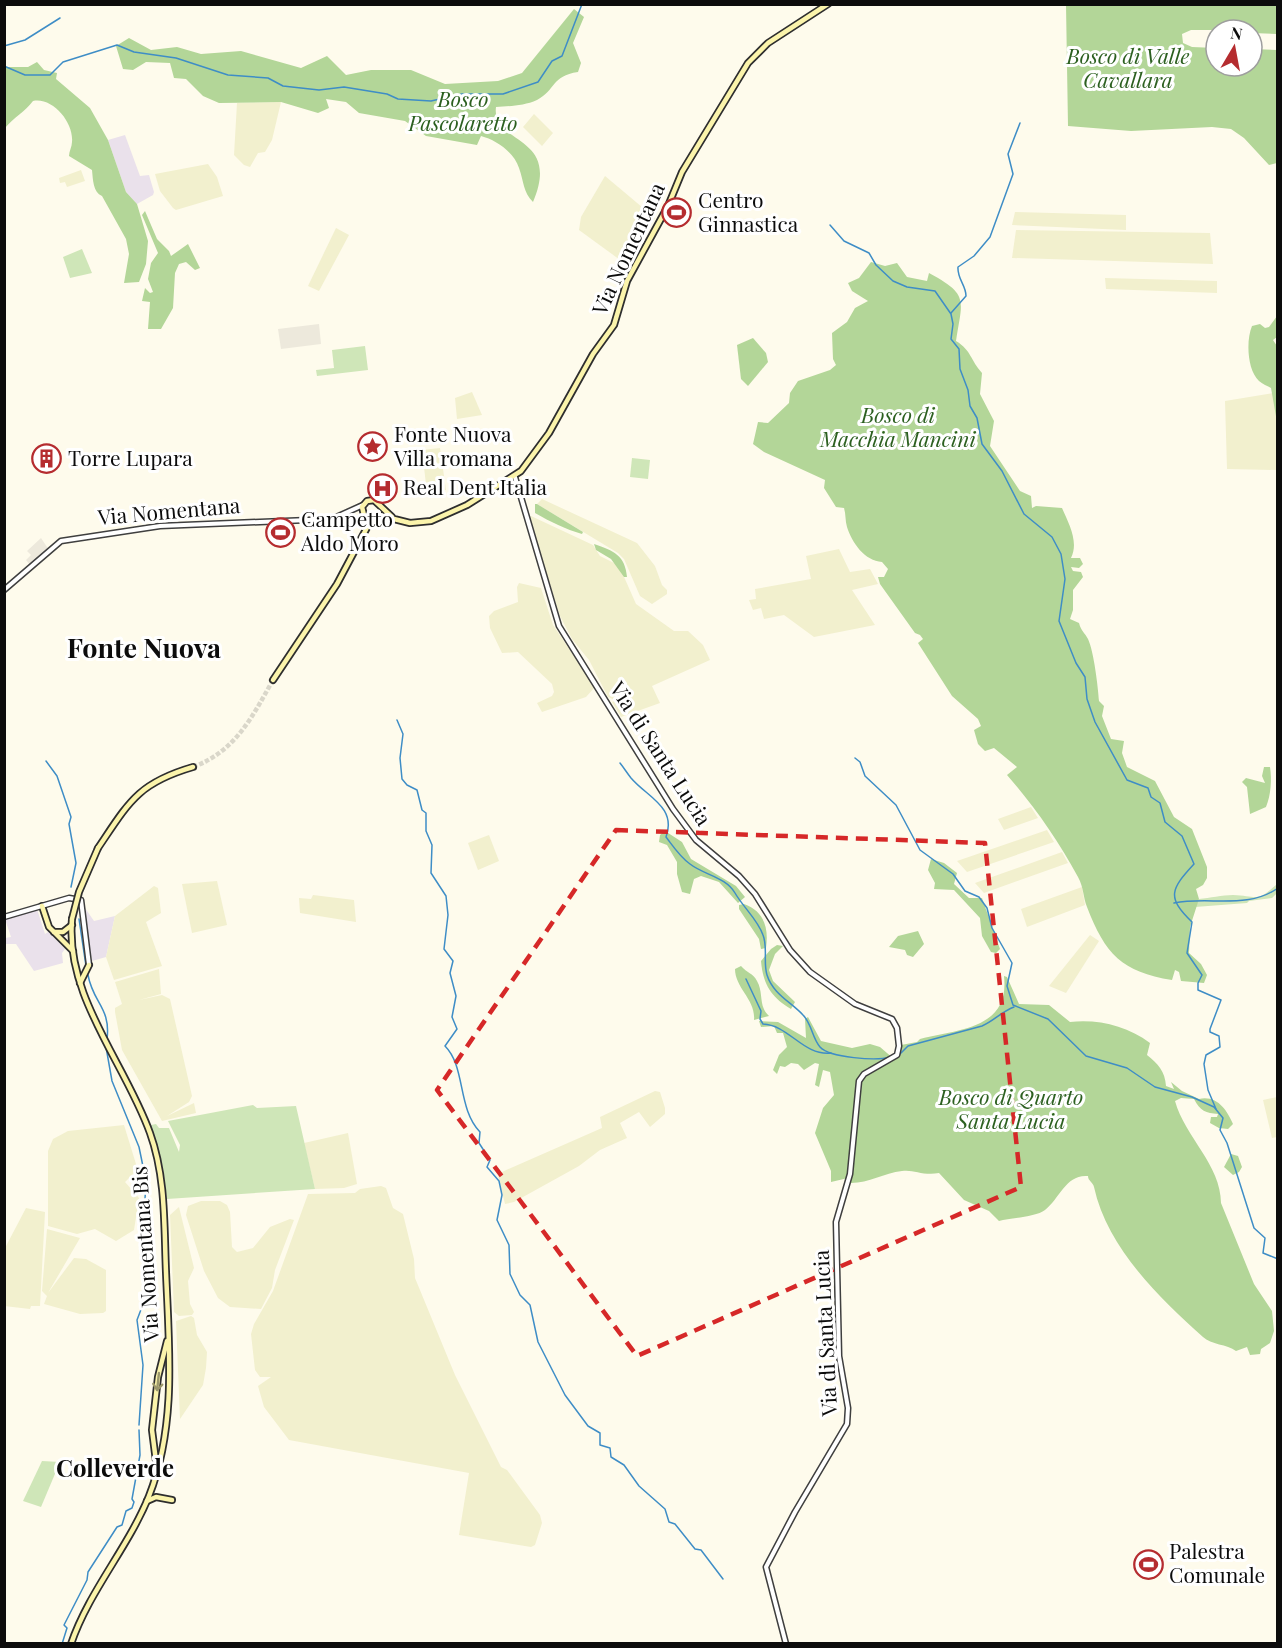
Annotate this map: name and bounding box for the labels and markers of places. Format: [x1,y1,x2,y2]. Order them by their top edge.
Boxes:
place label: Centro Ginnastica [698,185,799,237]
sports icon: Centro Ginnastica [661,197,693,229]
place label: Fonte Nuova Villa romana [393,419,513,471]
place icon: Fonte Nuova Villa romana [357,431,389,463]
building icon: Torre Lupara [31,443,63,475]
place label: Torre Lupara [68,443,193,471]
hospital icon: Real Dent Italia [366,472,398,504]
place label: Real Dent Italia [403,472,548,500]
place label: Campetto Aldo Moro [300,504,399,556]
sports icon: Campetto Aldo Moro [264,516,296,548]
place label: Palestra Comunale [1169,1536,1265,1588]
sports icon: Palestra Comunale [1132,1548,1164,1580]

